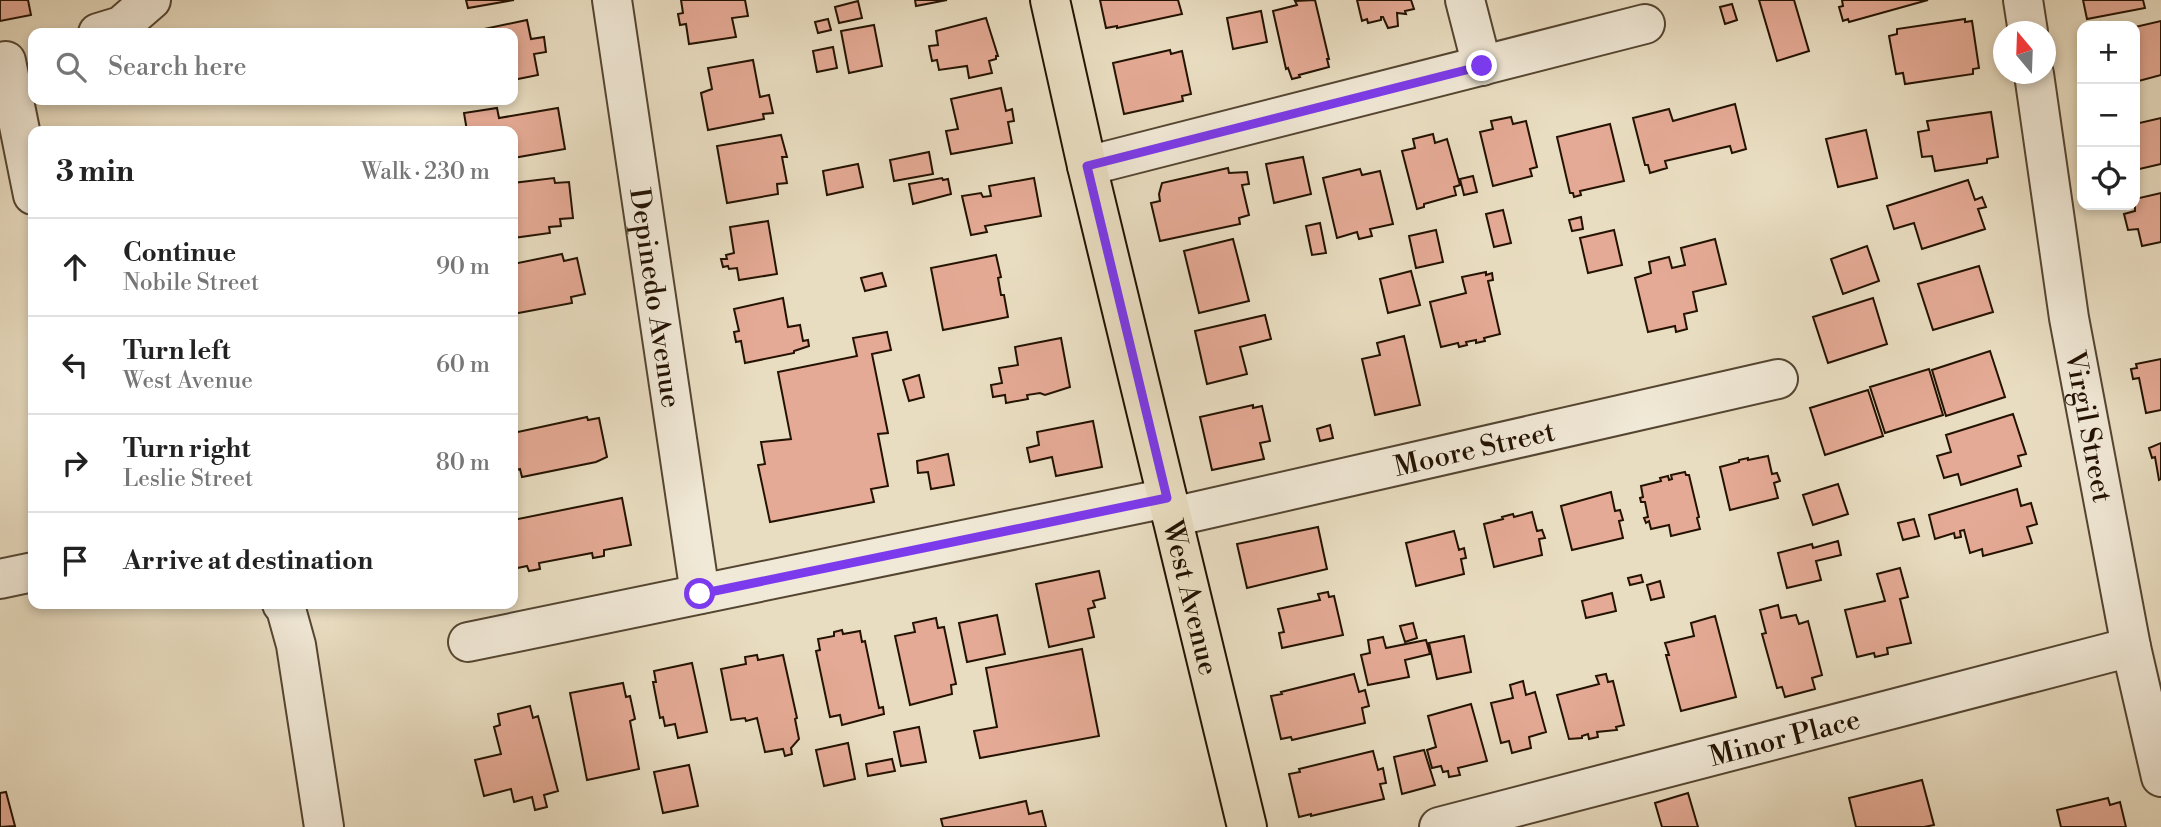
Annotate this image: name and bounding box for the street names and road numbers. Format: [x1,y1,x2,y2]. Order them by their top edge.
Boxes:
street label: Depinedo Avenue [621,186,688,410]
street label: Virgil Street [2056,347,2119,506]
street label: Moore Street [1391,414,1559,485]
street label: West Avenue [1154,516,1226,679]
street label: Minor Place [1706,702,1864,775]

